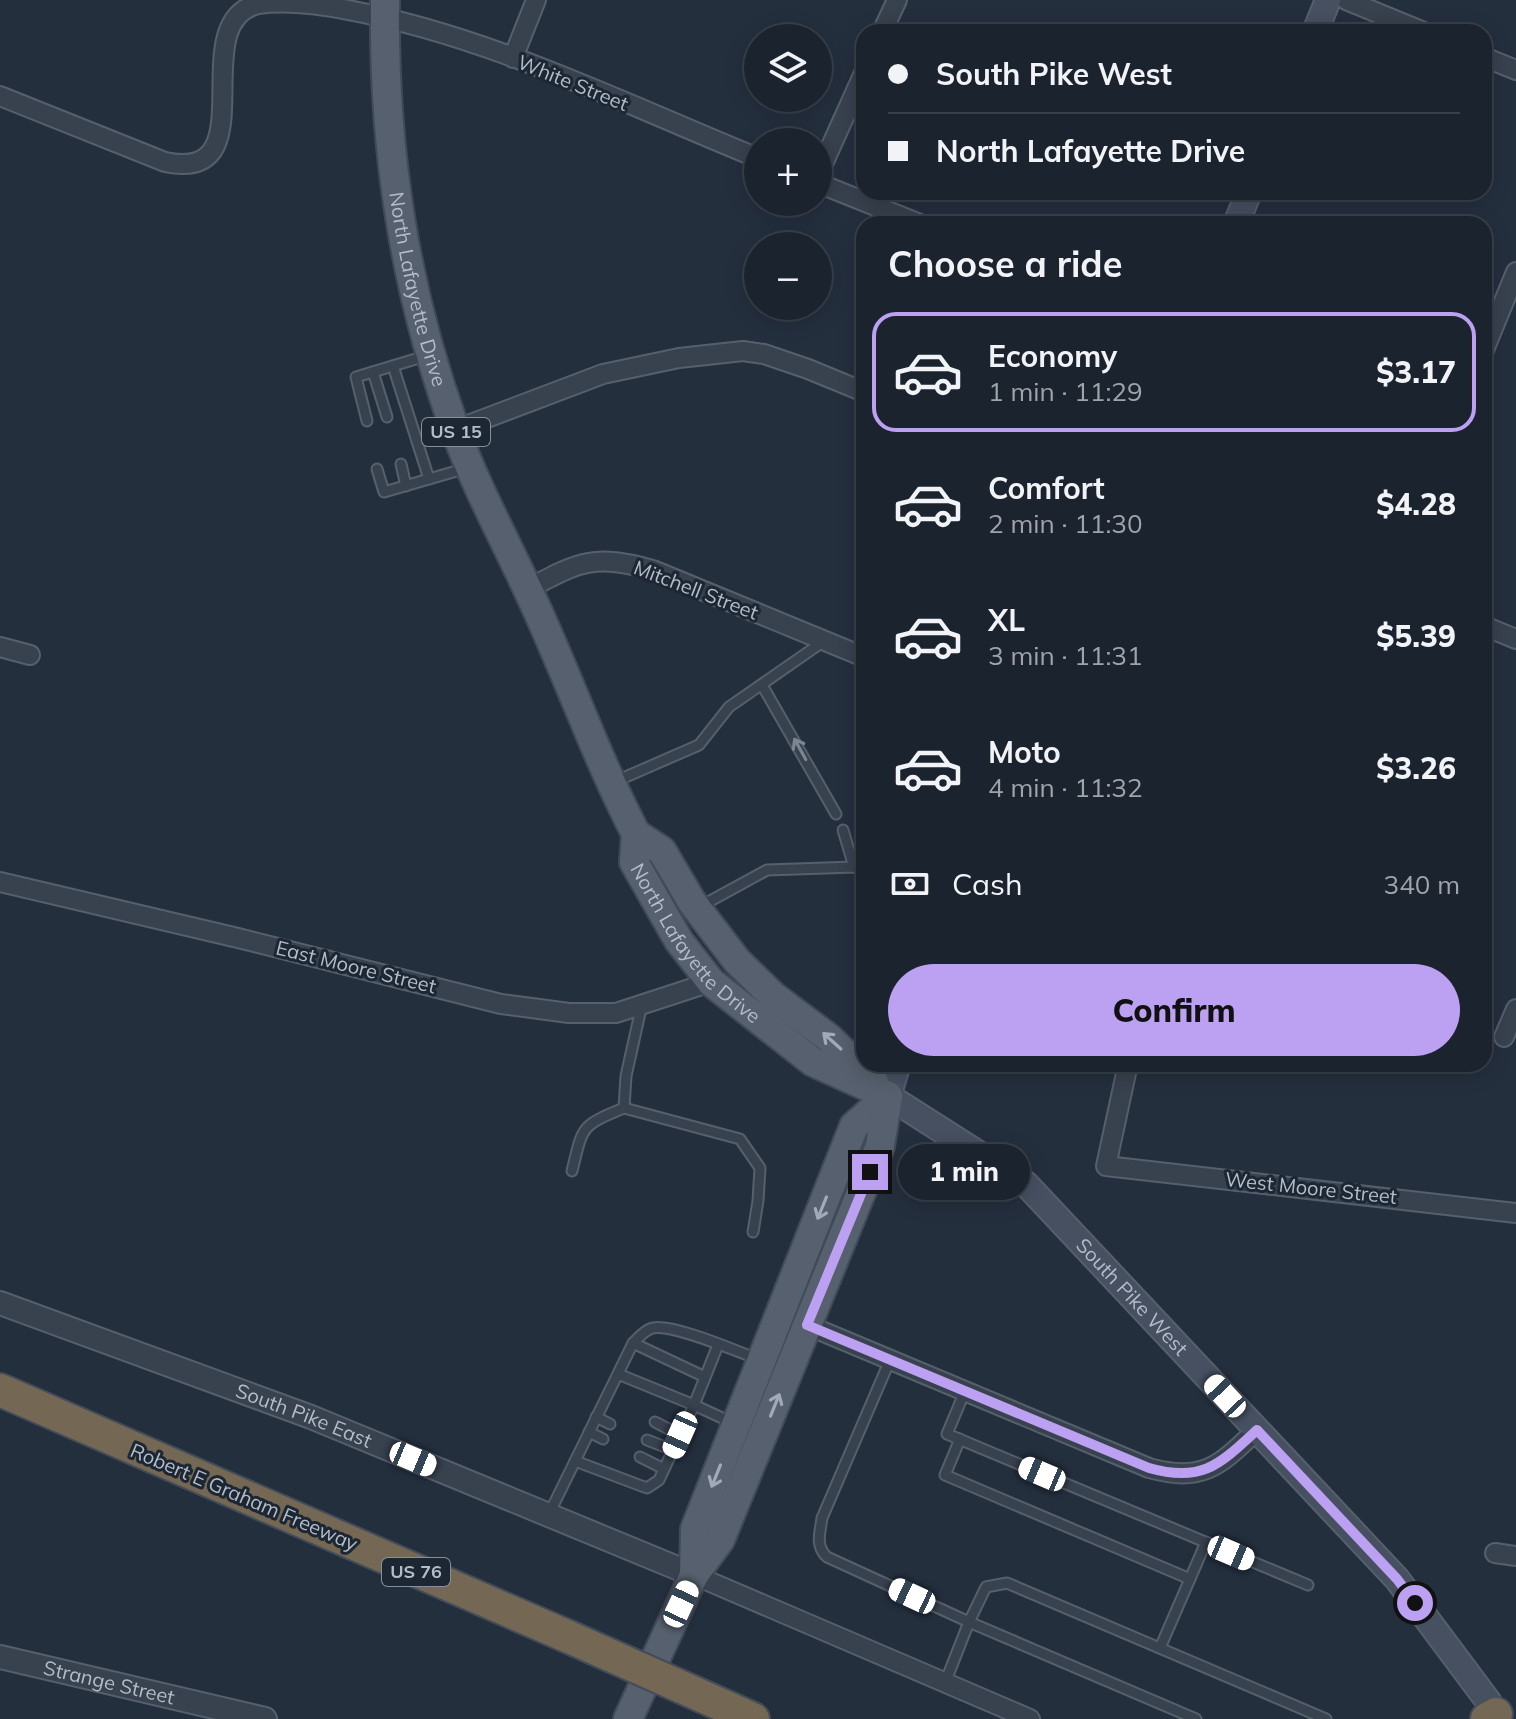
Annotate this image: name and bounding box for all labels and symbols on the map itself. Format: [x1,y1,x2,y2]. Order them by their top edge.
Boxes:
street label: White Street [514,49,632,116]
street label: North Lafayette Drive [384,190,453,389]
road number: US 15 [422,418,490,446]
street label: Mitchell Street [630,554,762,625]
one-way arrow [792,738,808,761]
street label: North Lafayette Drive [625,859,766,1028]
street label: East Moore Street [273,935,439,999]
one-way arrow [822,1032,842,1051]
callout: 1 min [898,1144,1030,1200]
route end [852,1154,888,1190]
street label: West Moore Street [1224,1166,1398,1209]
one-way arrow [813,1195,828,1220]
street label: South Pike West [1071,1232,1194,1361]
car [1200,1370,1250,1422]
street label: South Pike East [233,1378,376,1453]
one-way arrow [769,1393,783,1418]
car [659,1408,701,1462]
street label: Robert E Graham Freeway [127,1437,362,1556]
car [386,1439,440,1479]
car [1015,1454,1069,1494]
one-way arrow [707,1463,722,1488]
car [1204,1533,1258,1573]
road number: US 76 [382,1558,450,1586]
car [885,1575,939,1617]
car [660,1577,702,1631]
route start [1397,1585,1433,1621]
street label: Strange Street [41,1655,177,1709]

